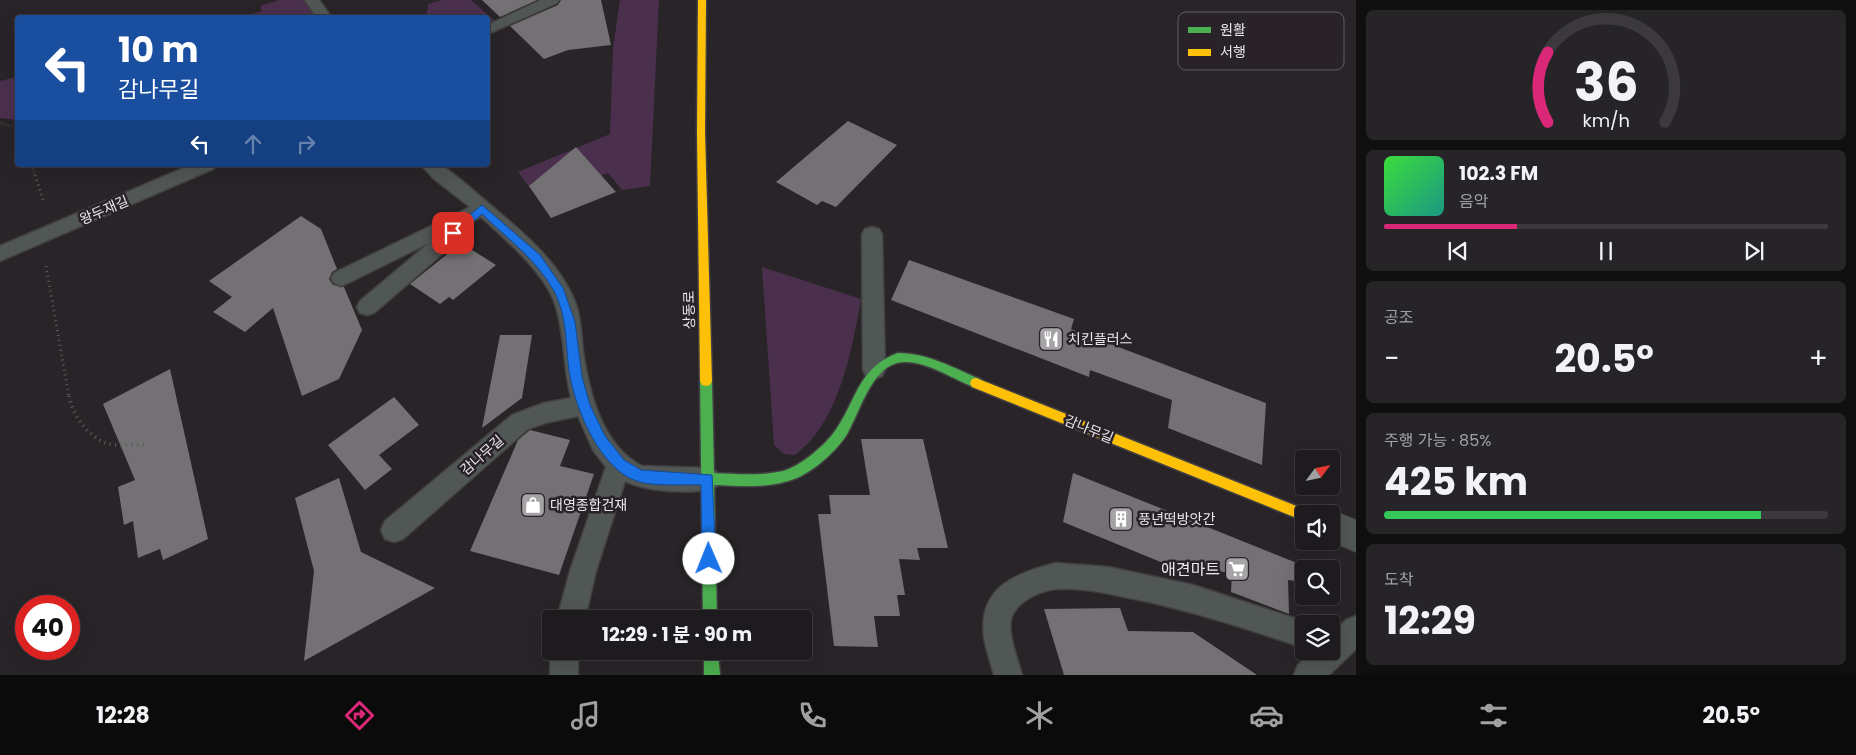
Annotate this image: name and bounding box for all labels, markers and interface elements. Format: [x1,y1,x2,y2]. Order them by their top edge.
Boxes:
legend [1178,12,1344,70]
text: 원활 [1220,20,1246,40]
text: 10 m [118,25,198,74]
icon: left [35,35,100,100]
text: 서행 [1220,42,1246,62]
text: 36 [1574,46,1638,119]
text: 감나무길 [118,74,199,105]
text: km/h [1582,108,1630,133]
icon: left [186,130,214,158]
icon: ahead [239,130,267,158]
icon: right [292,130,320,158]
text: 102.3 FM [1459,160,1538,187]
text: 음악 [1459,190,1488,213]
street label: 왕두재길 [76,191,132,229]
pin [432,212,474,254]
icon: arrive [439,219,467,247]
icon: previous [1444,237,1472,265]
icon: pause [1592,237,1620,265]
icon: next [1740,237,1768,265]
street label: 상동로 [679,290,699,329]
text: 공조 [1384,306,1413,329]
restaurant icon: 치킨플러스 [1038,326,1064,352]
place label: 치킨플러스 [1068,329,1133,349]
text: 20.5° [1554,332,1654,385]
text: − [1384,339,1399,378]
text: + [1809,339,1828,378]
street label: 감나무길 [1061,410,1117,448]
text: 주행 가능 · 85% [1384,429,1491,452]
street label: 감나무길 [456,431,508,479]
north arrow [1295,450,1340,495]
map controls [1295,450,1340,660]
text: 425 km [1384,455,1528,508]
shop icon: 대영종합건재 [520,492,546,518]
place label: 대영종합건재 [550,495,627,515]
button: sound [1295,505,1340,550]
building icon: 풍년떡방앗간 [1108,506,1134,532]
place label: 풍년떡방앗간 [1138,509,1215,529]
position arrow [682,532,734,584]
supermarket icon: 애견마트 [1224,556,1250,582]
place label: 애견마트 [1161,558,1220,581]
button: search [1295,560,1340,605]
text: 도착 [1384,568,1413,591]
text: 12:29 [1384,594,1476,647]
speed limit sign: 40 [15,595,80,660]
button: layers [1295,615,1340,660]
text: 12:29 · 1 분 · 90 m [602,621,752,648]
icon: directions [342,698,377,733]
icon: music [568,698,603,733]
icon: phone [795,698,830,733]
icon: climate [1022,698,1057,733]
icon: car [1249,698,1284,733]
icon: filters [1476,698,1511,733]
text: 12:28 [96,700,150,731]
text: 20.5° [1702,700,1760,731]

